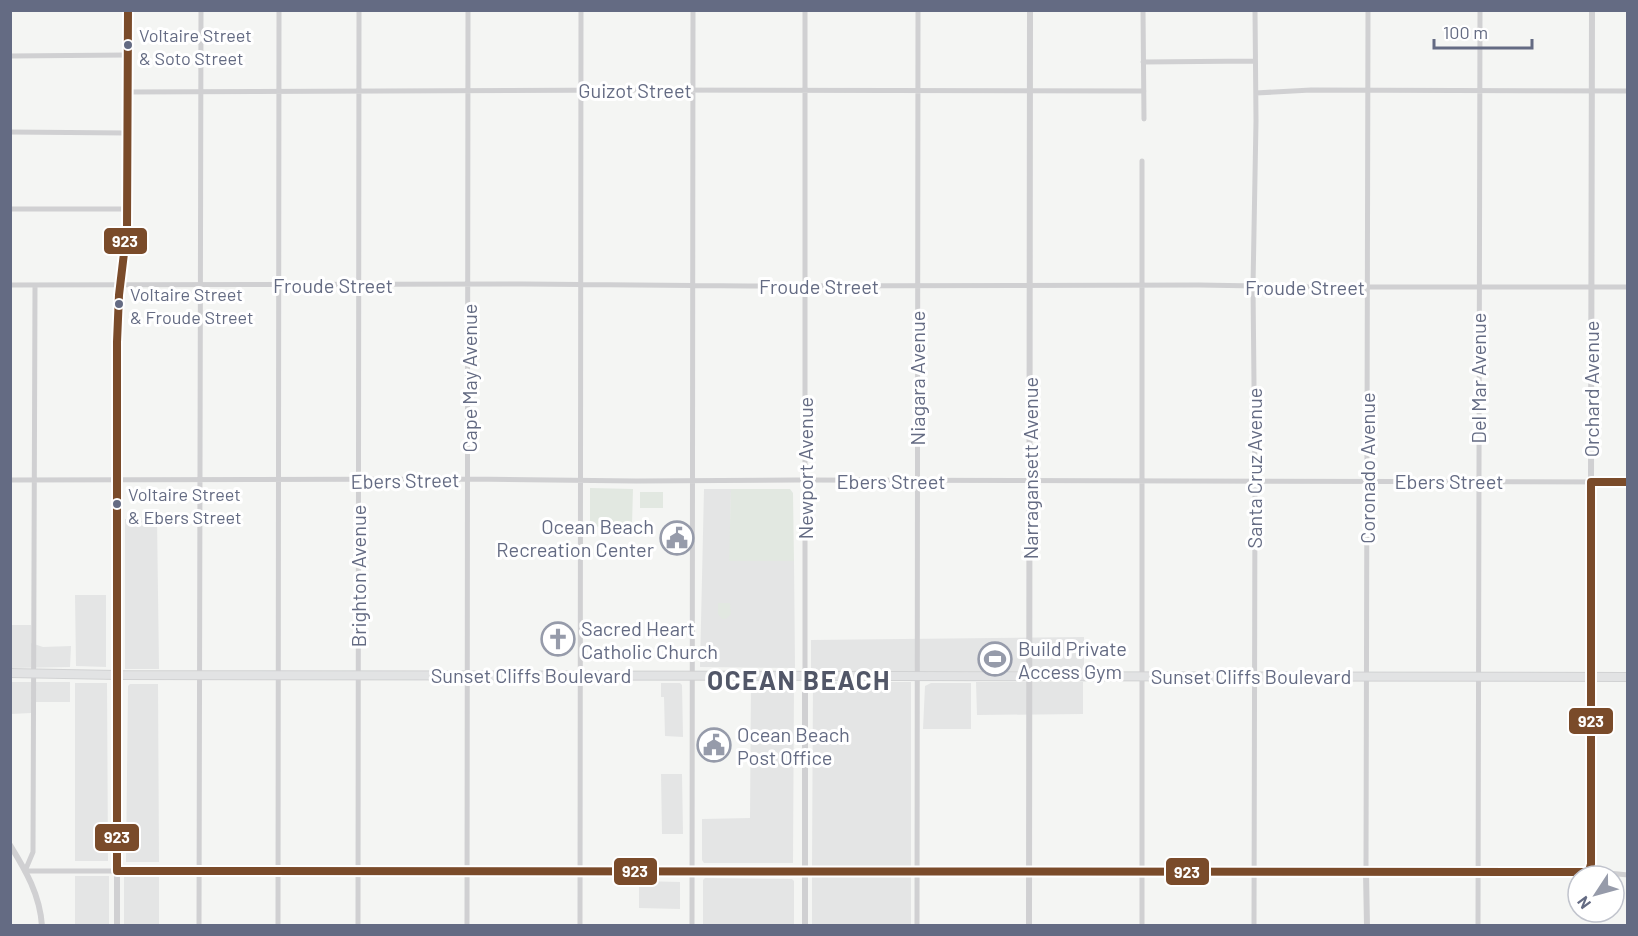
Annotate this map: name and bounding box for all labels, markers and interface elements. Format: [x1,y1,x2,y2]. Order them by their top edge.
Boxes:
scale bar [1434,12,1532,50]
text: 100 m [1443,21,1488,43]
place label: Voltaire Street & Soto Street [139,24,252,69]
marker: Voltaire Street & Soto Street [122,39,134,51]
street label: Guizot Street [578,78,692,102]
line badge: 923 [103,227,148,255]
text: 923 [112,231,138,250]
street label: Froude Street [273,273,393,297]
street label: Froude Street [759,274,879,298]
street label: Froude Street [1245,275,1365,299]
place label: Voltaire Street & Froude Street [130,283,254,328]
marker: Voltaire Street & Froude Street [113,298,125,310]
street label: Cape May Avenue [457,304,481,452]
street label: Niagara Avenue [905,311,929,445]
street label: Del Mar Avenue [1466,313,1490,443]
street label: Orchard Avenue [1579,321,1603,457]
street label: Narragansett Avenue [1018,377,1042,559]
street label: Santa Cruz Avenue [1242,388,1266,548]
street label: Coronado Avenue [1355,392,1379,544]
street label: Newport Avenue [793,397,817,539]
street label: Ebers Street [350,467,460,493]
street label: Ebers Street [837,469,945,493]
street label: Ebers Street [1395,469,1503,493]
place label: Voltaire Street & Ebers Street [128,483,242,528]
marker: Voltaire Street & Ebers Street [111,498,123,510]
street label: Brighton Avenue [346,505,370,647]
place label: Ocean Beach Recreation Center [496,514,654,561]
public building icon: Ocean Beach Recreation Center [659,520,695,556]
place label: Sacred Heart Catholic Church [581,616,718,663]
church icon: Sacred Heart Catholic Church [540,621,576,657]
place label: Build Private Access Gym [1018,636,1127,683]
sports icon: Build Private Access Gym [977,641,1013,677]
street label: Sunset Cliffs Boulevard [431,663,631,687]
district label: OCEAN BEACH [707,664,891,695]
street label: Sunset Cliffs Boulevard [1151,664,1351,688]
line badge: 923 [1568,707,1614,735]
text: 923 [1578,711,1604,730]
place label: Ocean Beach Post Office [737,722,850,769]
public building icon: Ocean Beach Post Office [696,727,732,763]
line badge: 923 [94,823,140,852]
text: 923 [104,827,130,846]
line badge: 923 [613,857,658,886]
line badge: 923 [1165,857,1210,886]
text: 923 [622,861,648,880]
text: 923 [1174,862,1200,881]
north arrow [1566,864,1626,924]
text: N [1573,893,1594,913]

